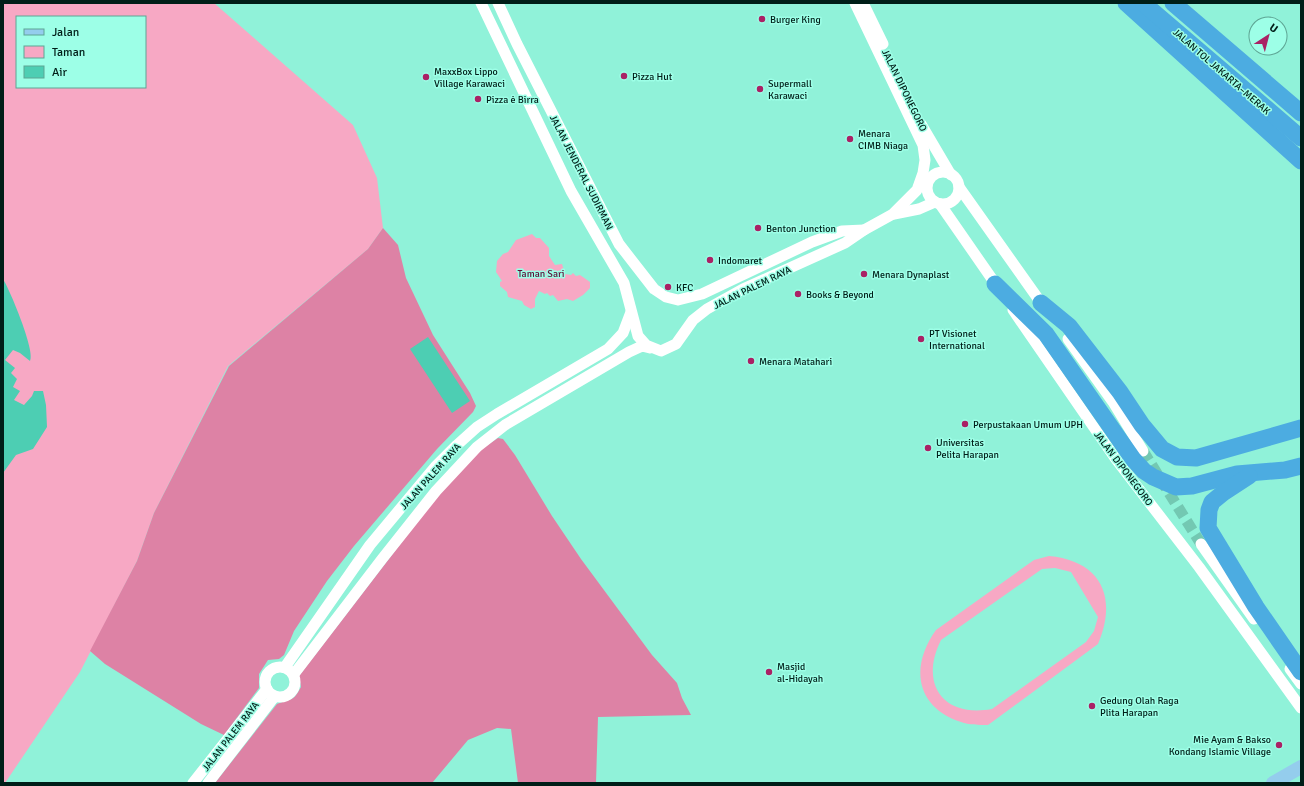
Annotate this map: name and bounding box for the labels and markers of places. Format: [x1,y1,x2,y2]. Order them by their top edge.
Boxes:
marker: Burger King [757,14,767,24]
place label: Burger King [770,14,821,26]
place label: MaxxBox Lippo Village Karawaci [434,66,505,90]
marker: Pizza Hut [619,71,629,81]
place label: Pizza Hut [632,71,673,83]
marker: MaxxBox Lippo Village Karawaci [421,72,431,82]
place label: Supermall Karawaci [768,78,812,102]
marker: Supermall Karawaci [755,84,765,94]
marker: Pizza ė Birra [473,94,483,104]
place label: Pizza ė Birra [486,94,539,106]
place label: Menara CIMB Niaga [858,128,908,152]
marker: Menara CIMB Niaga [845,134,855,144]
marker: Benton Junction [753,223,763,233]
place label: Benton Junction [766,223,836,235]
marker: Indomaret [705,255,715,265]
place label: Indomaret [718,255,762,267]
marker: Menara Dynaplast [859,269,869,279]
place label: Menara Dynaplast [872,269,950,281]
marker: KFC [663,282,673,292]
place label: KFC [676,282,693,294]
marker: Books & Beyond [793,289,803,299]
place label: Books & Beyond [806,289,874,301]
place label: PT Visionet International [929,328,985,352]
marker: PT Visionet International [916,334,926,344]
marker: Menara Matahari [746,356,756,366]
place label: Menara Matahari [759,356,832,368]
marker: Perpustakaan Umum UPH [960,419,970,429]
place label: Perpustakaan Umum UPH [973,419,1083,431]
place label: Universitas Pelita Harapan [936,437,999,461]
marker: Universitas Pelita Harapan [923,443,933,453]
place label: Masjid al-Hidayah [777,661,823,685]
marker: Masjid al-Hidayah [764,667,774,677]
place label: Gedung Olah Raga Plita Harapan [1100,695,1179,719]
marker: Gedung Olah Raga Plita Harapan [1087,701,1097,711]
place label: Mie Ayam & Bakso Kondang Islamic Village [1169,734,1271,758]
marker: Mie Ayam & Bakso Kondang Islamic Village [1274,740,1284,750]

